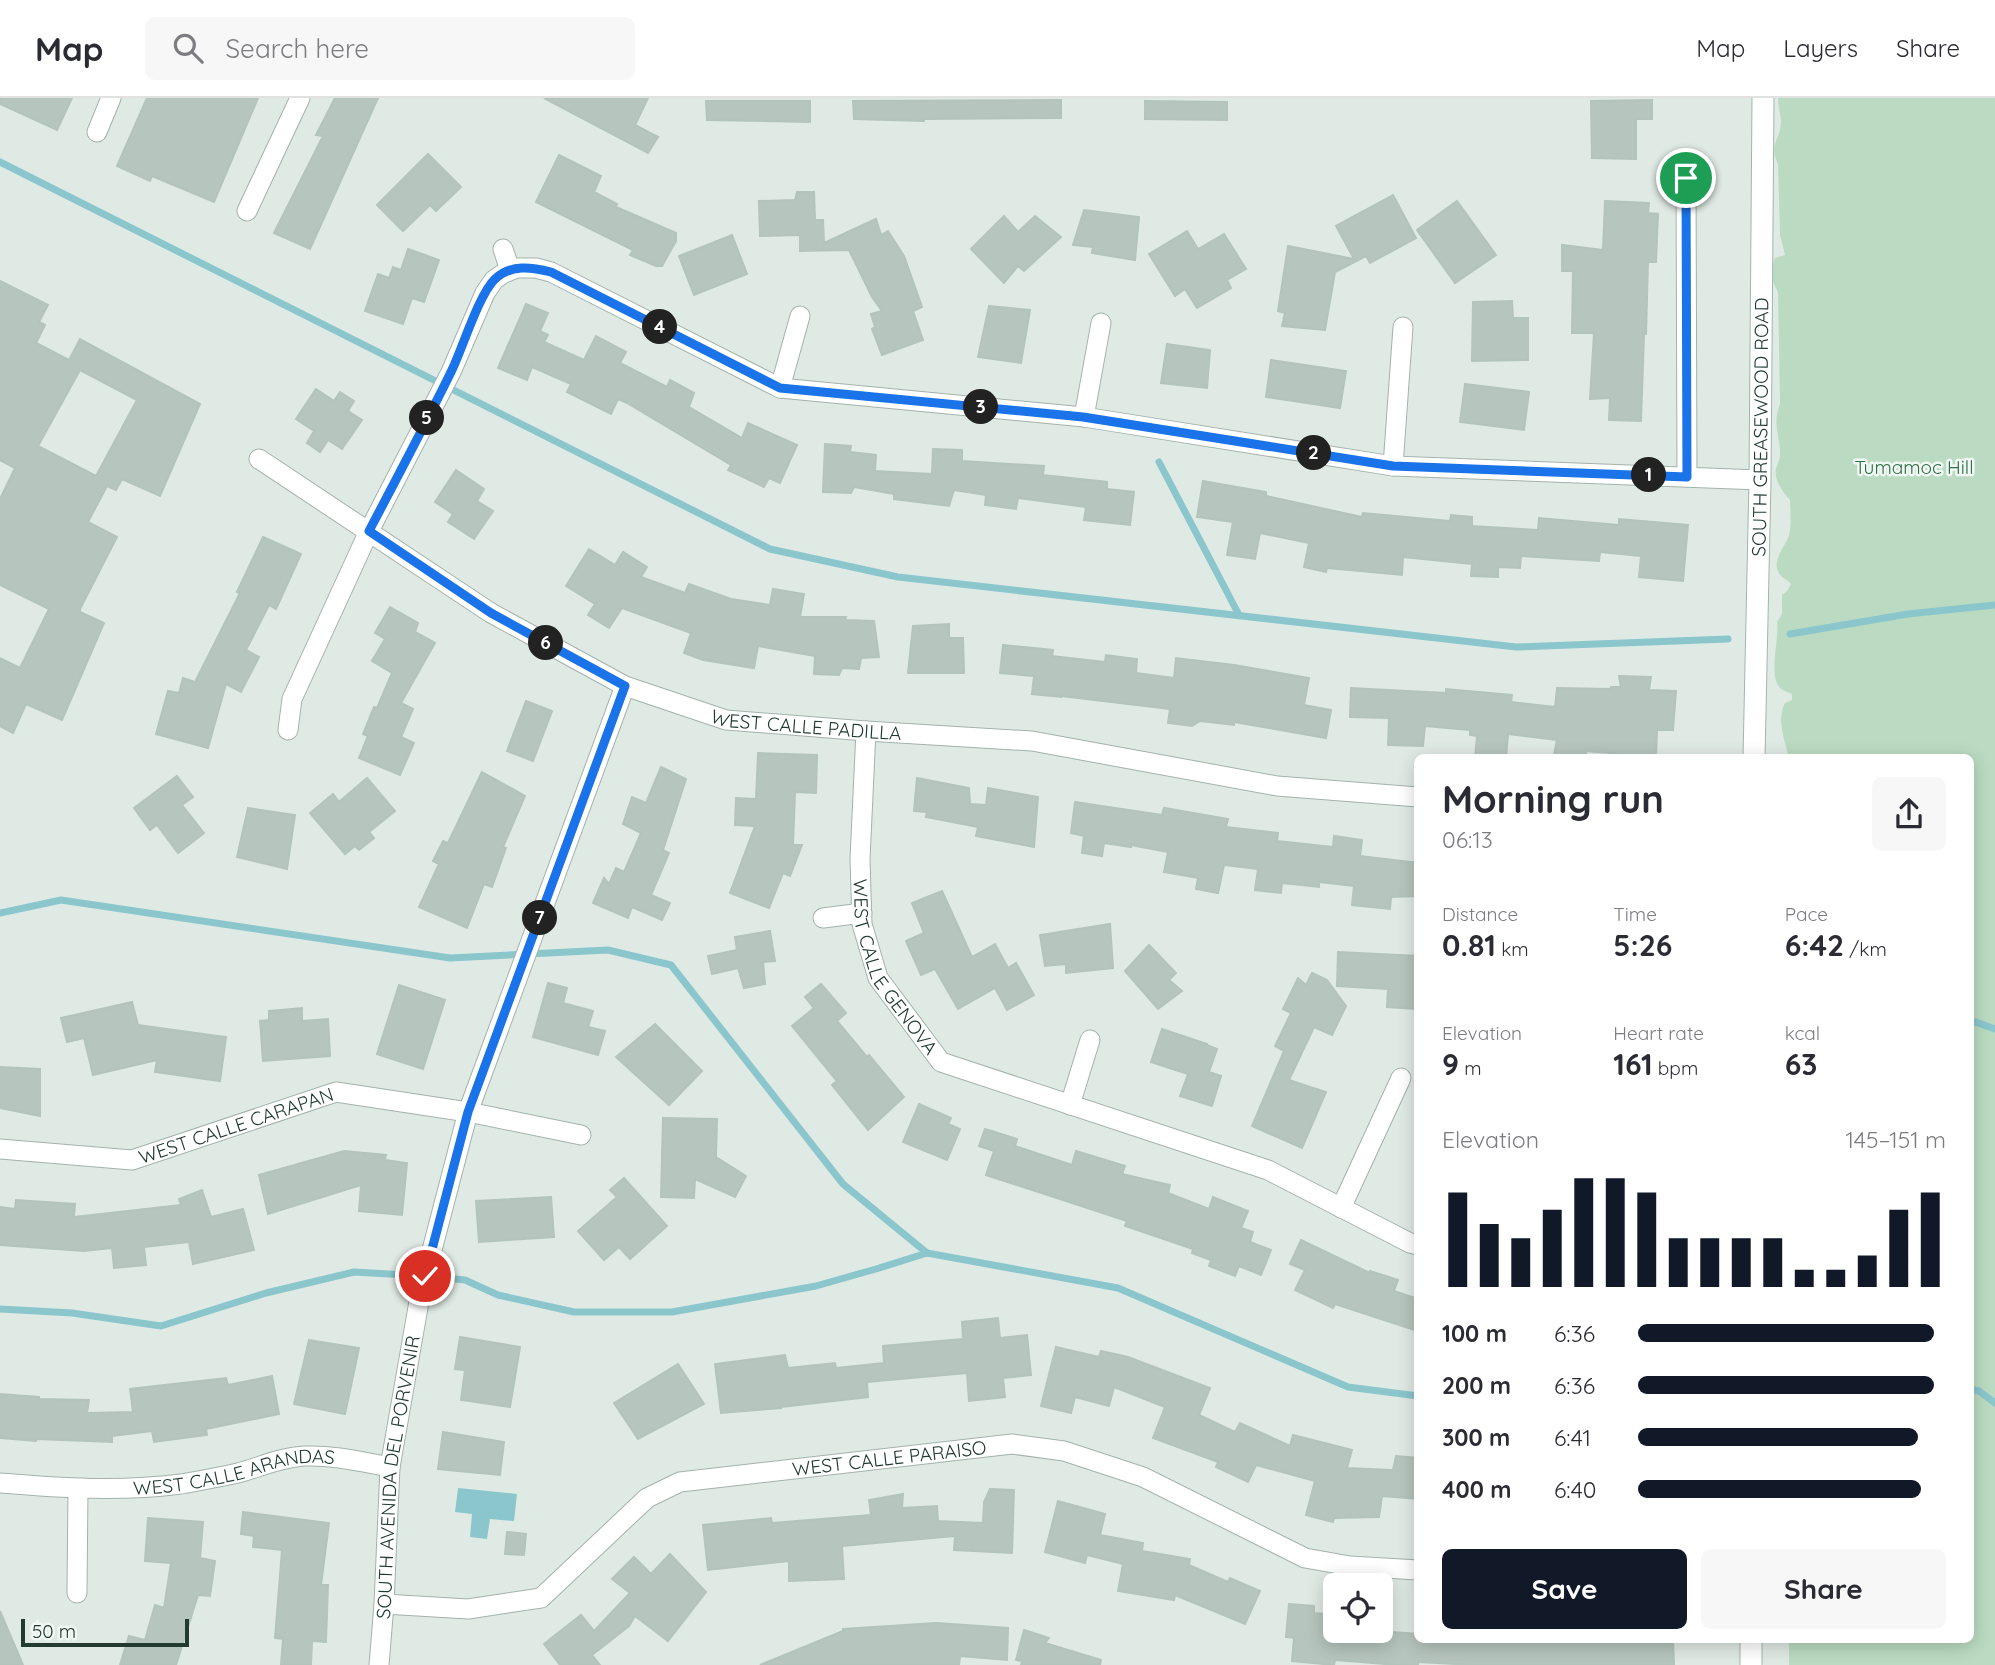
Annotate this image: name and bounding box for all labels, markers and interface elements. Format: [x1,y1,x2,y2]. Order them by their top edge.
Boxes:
search box [145,17,635,80]
text: Map [35,28,103,69]
icon: search [169,29,207,67]
text: Search here [225,32,369,65]
text: Map [1696,33,1745,63]
text: Layers [1783,33,1858,63]
text: Share [1896,33,1960,63]
pin [1656,148,1716,208]
icon: arrive [1667,159,1705,197]
street label: SOUTH GREASEWOOD ROAD [1746,298,1773,557]
pin: 4 [642,310,678,344]
text: 4 [654,314,665,338]
pin: 3 [964,390,998,424]
text: 3 [975,394,986,418]
pin: 5 [410,400,444,436]
text: 5 [421,405,432,429]
pin: 2 [1296,436,1332,470]
text: 2 [1308,440,1319,464]
park label: Tumamoc Hill [1854,455,1974,479]
pin: 1 [1632,458,1666,492]
text: 1 [1645,462,1652,486]
pin: 6 [528,626,564,660]
text: 6 [540,630,551,654]
street label: WEST CALLE PADILLA [708,704,902,745]
text: Morning run [1442,775,1664,823]
button: share [1872,777,1946,851]
text: 06:13 [1442,825,1493,854]
street label: WEST CALLE GENOVA [849,879,943,1059]
pin: 7 [522,900,558,936]
text: Distance [1442,902,1518,926]
text: Time [1613,902,1657,926]
text: Pace [1785,902,1828,926]
text: 7 [534,905,545,929]
text: 0.81 [1442,926,1496,964]
text: 5:26 [1613,926,1672,964]
text: 6:42 [1785,926,1844,964]
text: km [1496,937,1529,961]
text: /km [1844,937,1887,961]
text: Elevation [1442,1021,1522,1045]
text: Heart rate [1613,1021,1704,1045]
text: kcal [1785,1021,1820,1045]
text: 9 [1442,1045,1459,1083]
text: 161 [1613,1045,1653,1083]
text: 63 [1785,1045,1817,1083]
text: m [1459,1056,1482,1080]
text: bpm [1653,1056,1698,1080]
street label: WEST CALLE CARAPAN [135,1082,336,1169]
text: Elevation [1442,1125,1539,1154]
text: 145–151 m [1846,1125,1946,1154]
pin [395,1246,455,1306]
icon: check [406,1257,444,1295]
text: 100 m [1442,1319,1507,1348]
text: 6:36 [1554,1319,1595,1348]
street label: SOUTH AVENIDA DEL PORVENIR [371,1333,425,1620]
text: 200 m [1442,1371,1511,1400]
text: 6:36 [1554,1371,1595,1400]
text: 300 m [1442,1423,1510,1452]
text: 6:41 [1554,1423,1591,1452]
street label: WEST CALLE PARAISO [791,1435,988,1481]
street label: WEST CALLE ARANDAS [133,1444,336,1500]
text: 400 m [1442,1475,1511,1504]
text: 6:40 [1554,1475,1596,1504]
button: Save [1442,1549,1687,1629]
button: Share [1701,1549,1946,1629]
map controls [1323,1573,1393,1643]
button: locate [1323,1573,1393,1643]
scale bar [21,1616,189,1648]
text: 50 m [32,1619,76,1643]

